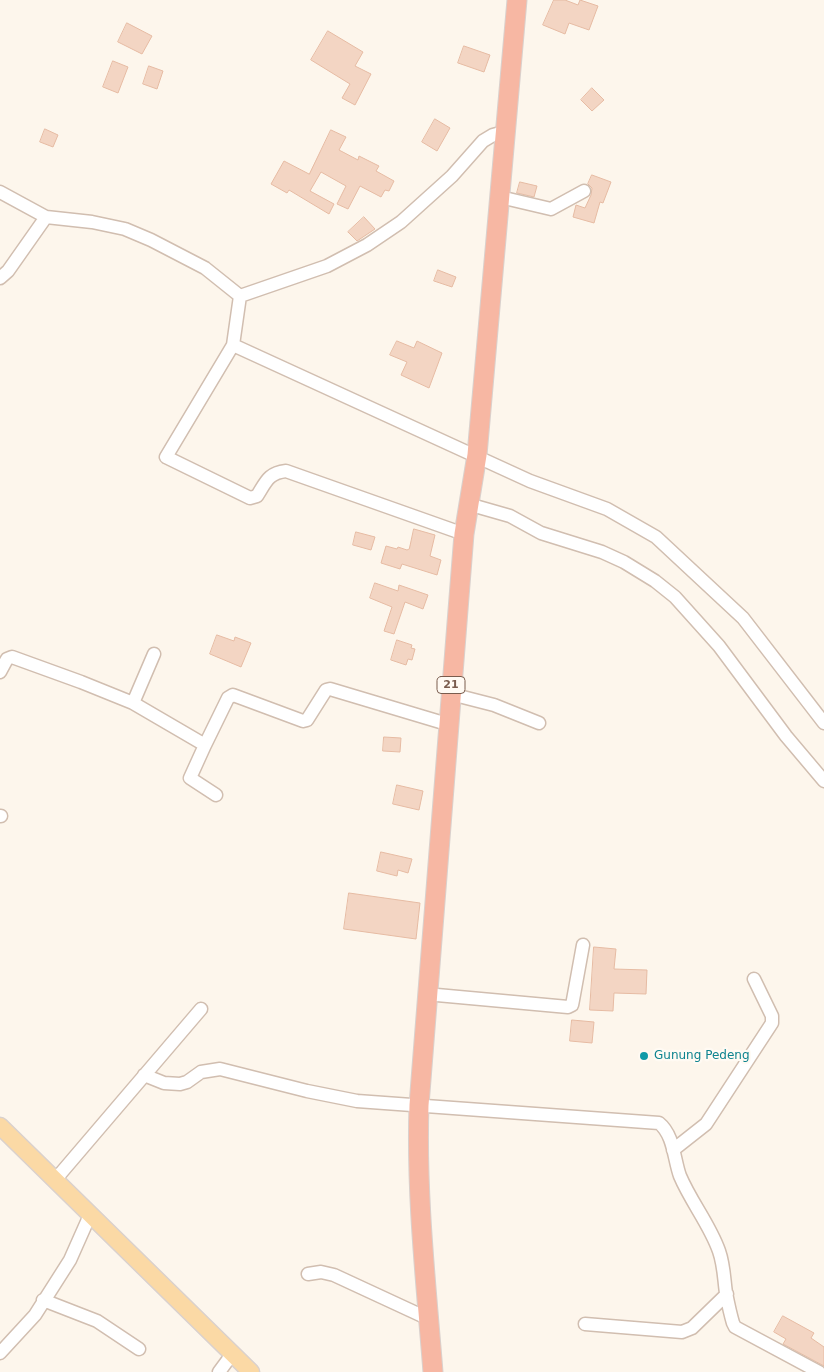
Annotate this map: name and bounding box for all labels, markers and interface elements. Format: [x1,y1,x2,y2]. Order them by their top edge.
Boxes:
road number: 21 [437,676,465,694]
place label: Gunung Pedeng [654,1049,750,1063]
marker: Gunung Pedeng [638,1050,650,1062]

